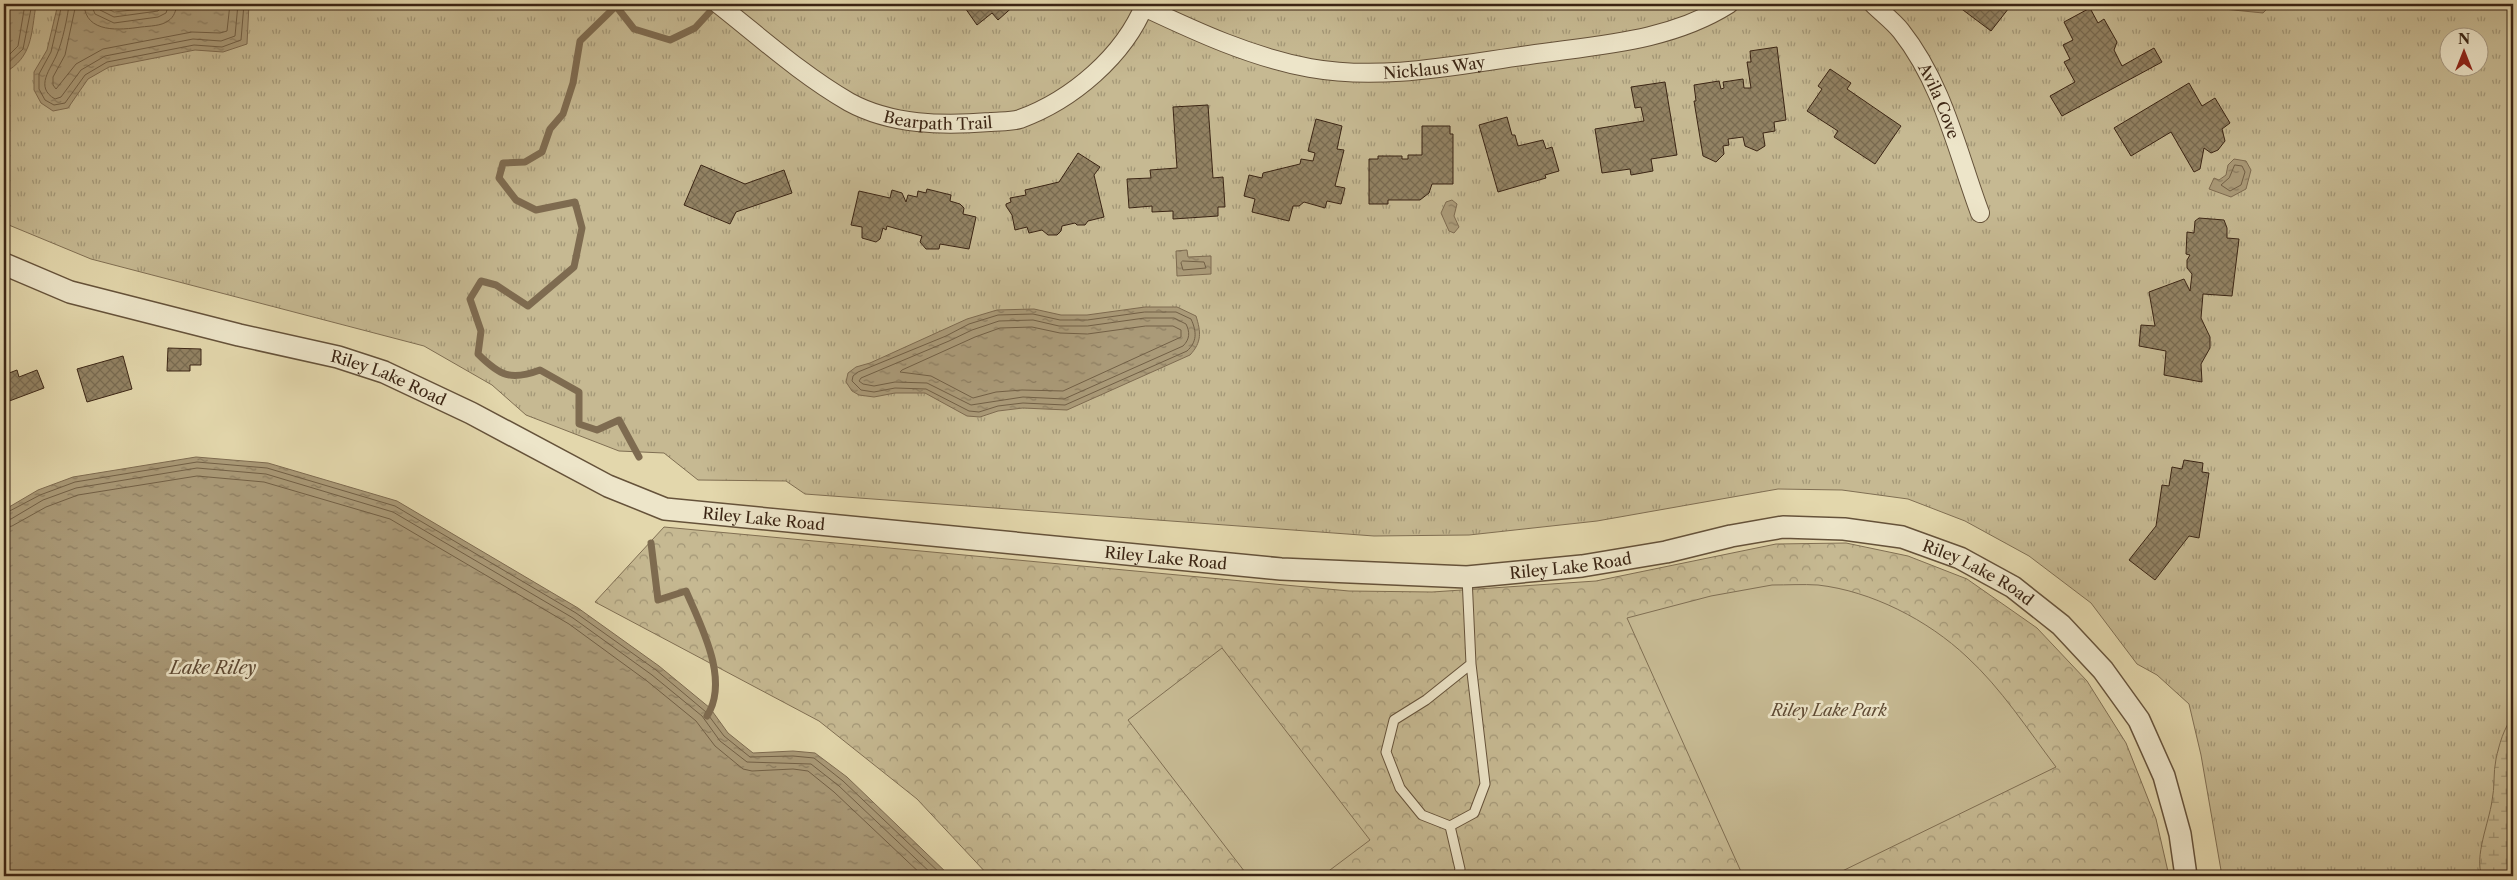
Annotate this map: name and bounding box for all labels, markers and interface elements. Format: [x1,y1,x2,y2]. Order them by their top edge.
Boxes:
north arrow [2440,28,2490,78]
text: N [2458,30,2470,48]
street label: Nicklaus Way [1383,51,1487,83]
street label: Avila Cove [1914,58,1964,141]
street label: Bearpath Trail [882,106,993,134]
street label: Riley Lake Road [329,346,450,410]
street label: Riley Lake Road [702,503,826,535]
street label: Riley Lake Road [1920,535,2038,610]
street label: Riley Lake Road [1104,542,1228,574]
street label: Riley Lake Road [1508,548,1633,583]
water label: Lake Riley [168,657,256,679]
park label: Riley Lake Park [1769,700,1887,720]

